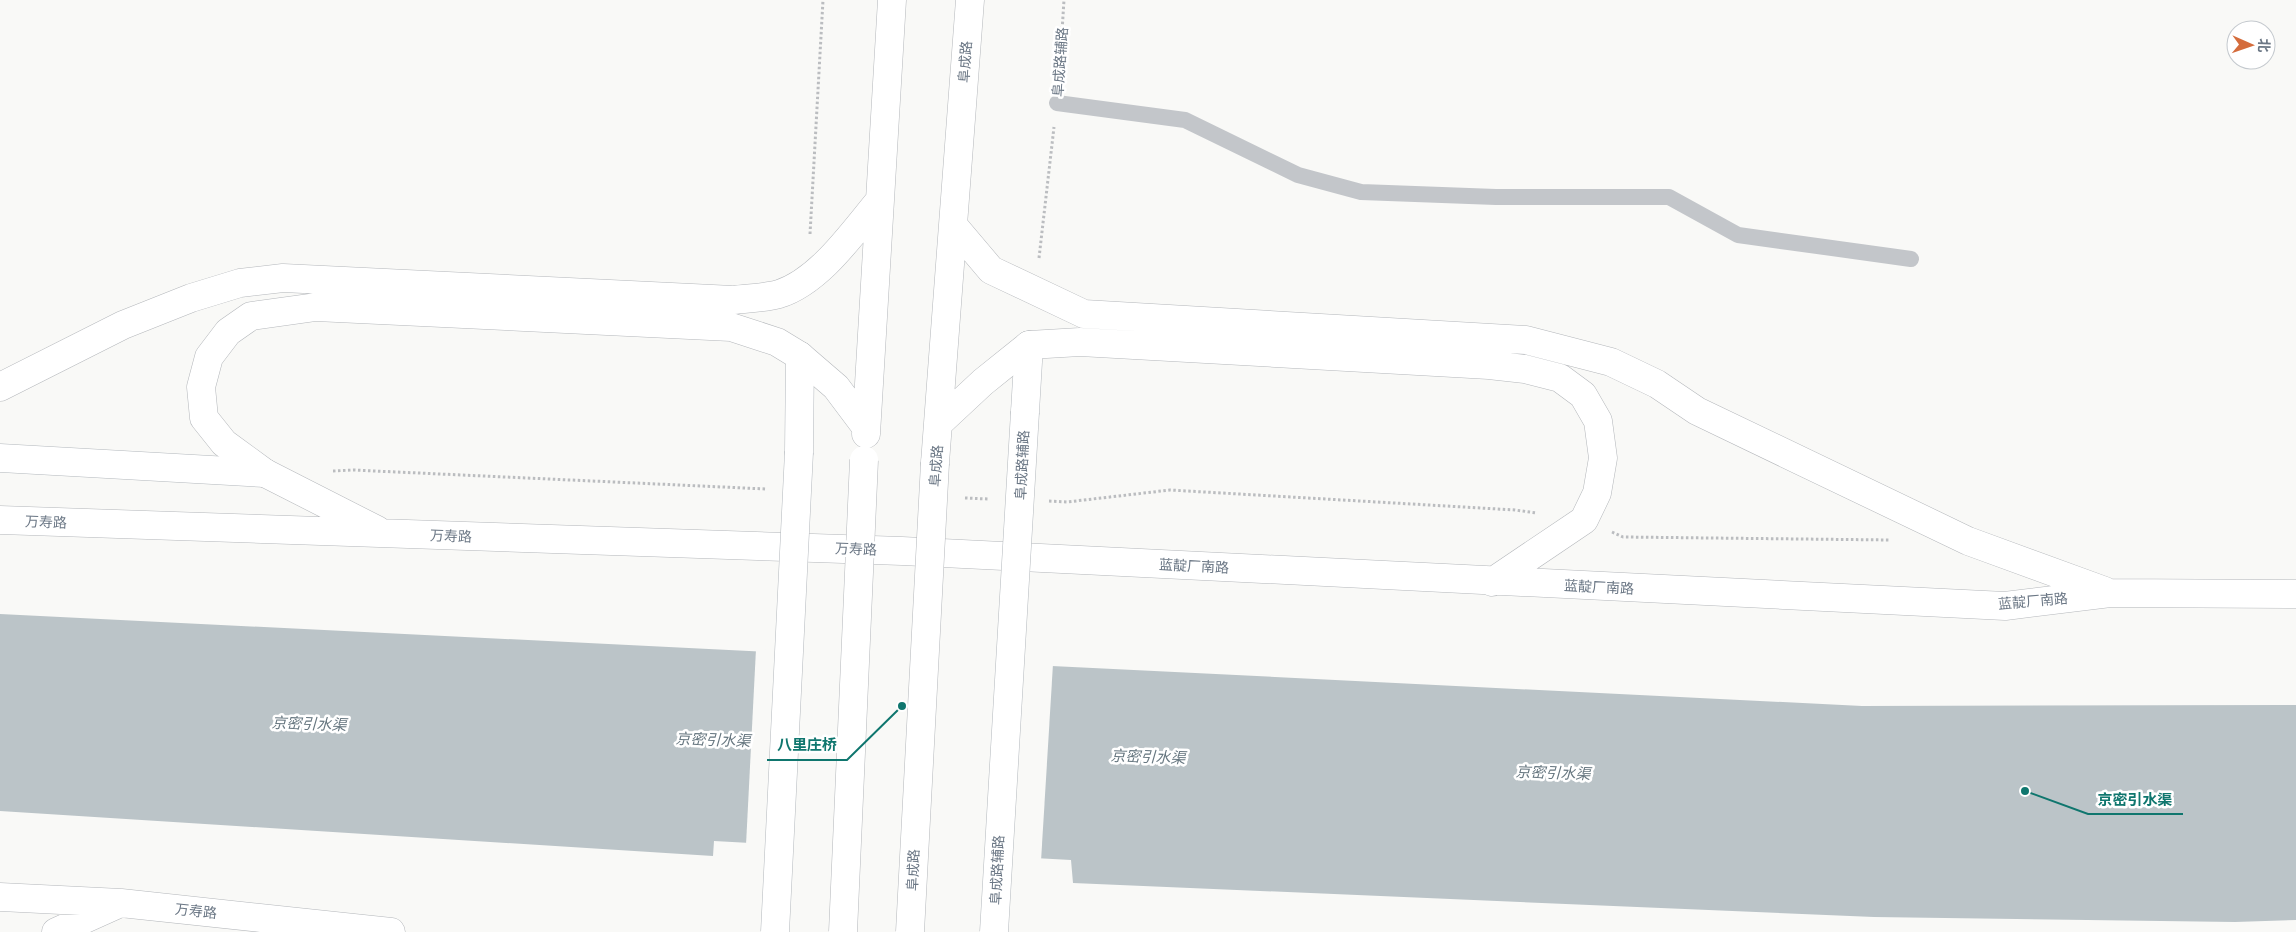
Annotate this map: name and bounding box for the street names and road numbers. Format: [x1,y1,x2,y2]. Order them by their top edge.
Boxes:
street label: 阜成路辅路 [1050,27,1070,97]
street label: 阜成路 [956,40,974,84]
street label: 阜成路辅路 [1012,430,1032,500]
street label: 阜成路 [927,444,945,488]
street label: 万寿路 [25,513,67,531]
street label: 万寿路 [430,527,472,545]
street label: 万寿路 [835,540,877,558]
street label: 蓝靛厂南路 [1159,556,1229,576]
street label: 蓝靛厂南路 [1564,577,1634,597]
street label: 蓝靛厂南路 [1997,590,2069,612]
street label: 阜成路辅路 [987,835,1007,905]
street label: 阜成路 [904,849,922,891]
street label: 万寿路 [174,901,218,921]

